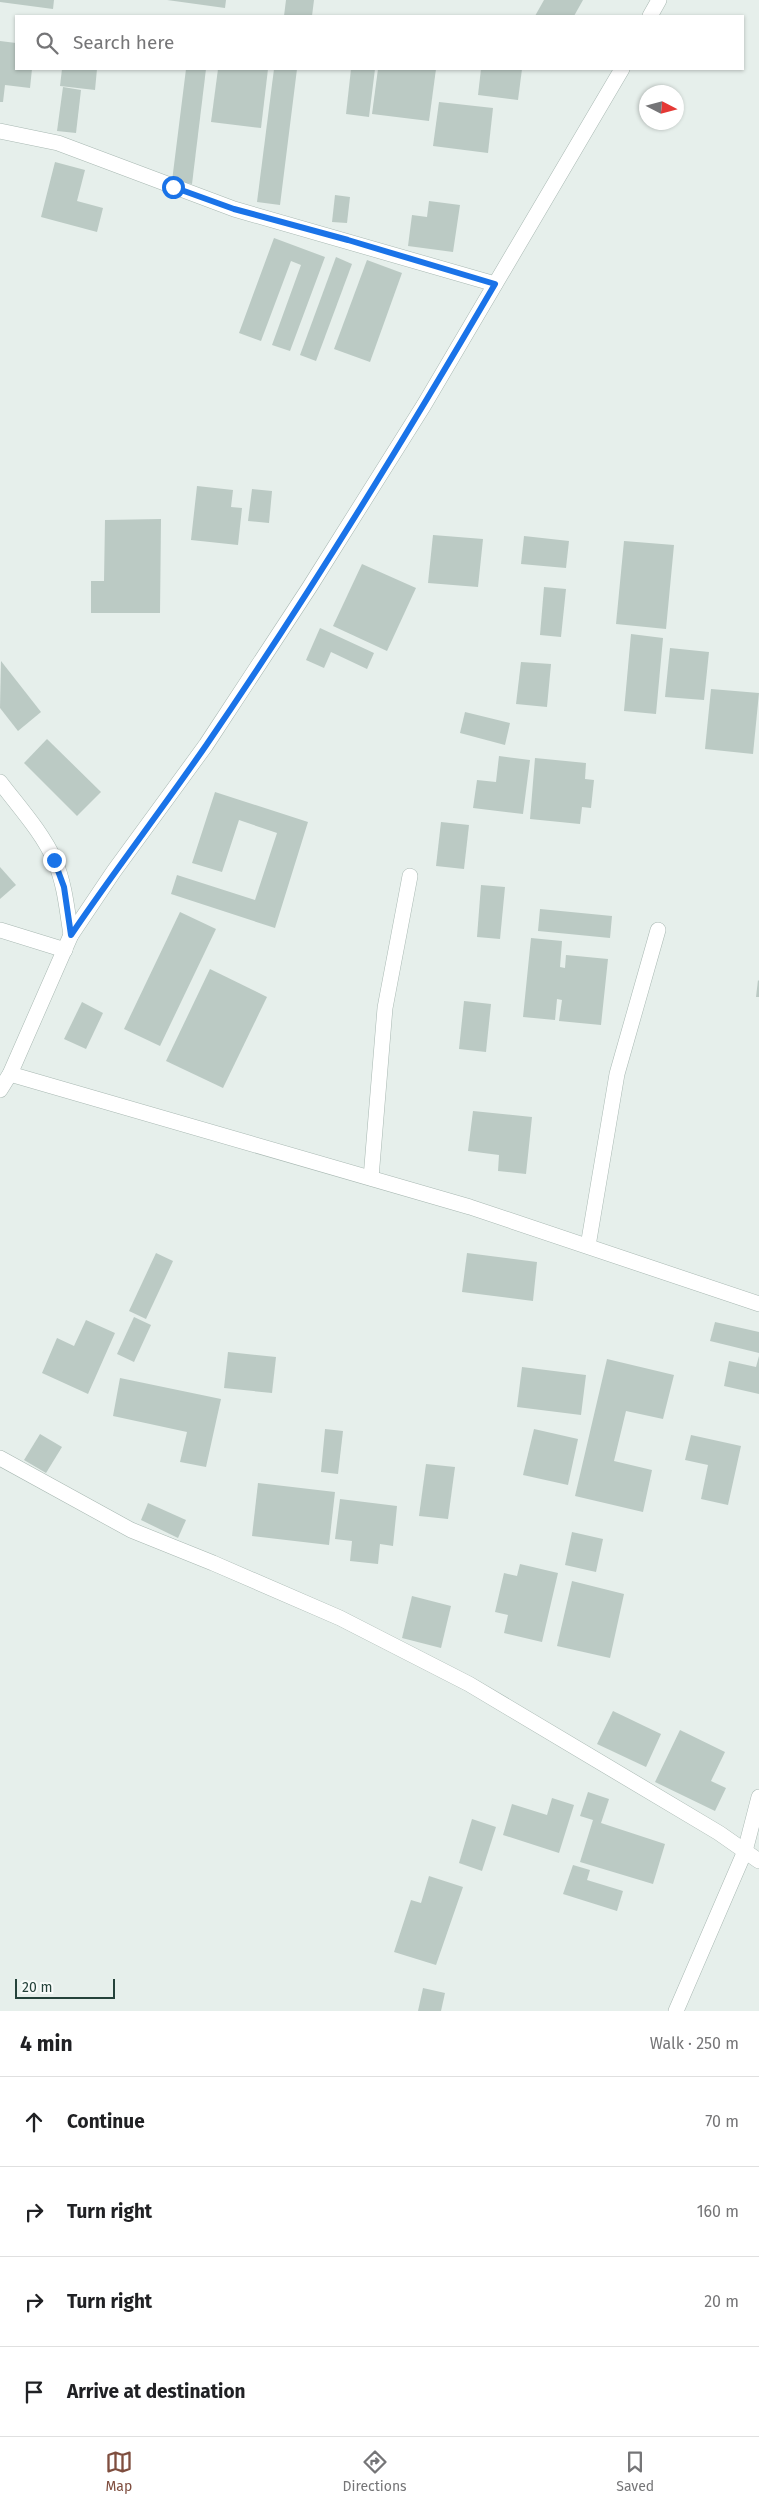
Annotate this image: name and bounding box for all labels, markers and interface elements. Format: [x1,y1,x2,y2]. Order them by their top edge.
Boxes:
search box [15,15,744,70]
icon: search [33,29,61,57]
text: Search here [73,31,174,54]
north arrow [639,85,684,130]
route start [162,176,185,199]
route end [43,849,66,872]
scale bar [15,1976,115,1999]
text: 20 m [22,1979,52,1996]
text: 4 min [20,2031,73,2057]
text: Walk · 250 m [650,2034,739,2053]
icon: ahead [20,2108,48,2136]
text: Continue [67,2110,145,2133]
text: 70 m [705,2112,739,2131]
icon: right [20,2198,48,2226]
text: Turn right [67,2200,152,2223]
text: 160 m [697,2202,739,2221]
icon: right [20,2288,48,2316]
text: Turn right [67,2290,152,2313]
text: 20 m [704,2292,739,2311]
icon: arrive [20,2378,48,2406]
text: Arrive at destination [67,2380,246,2403]
tab: Map [105,2448,133,2495]
tab: Directions [342,2448,407,2495]
tab: Saved [616,2448,654,2495]

